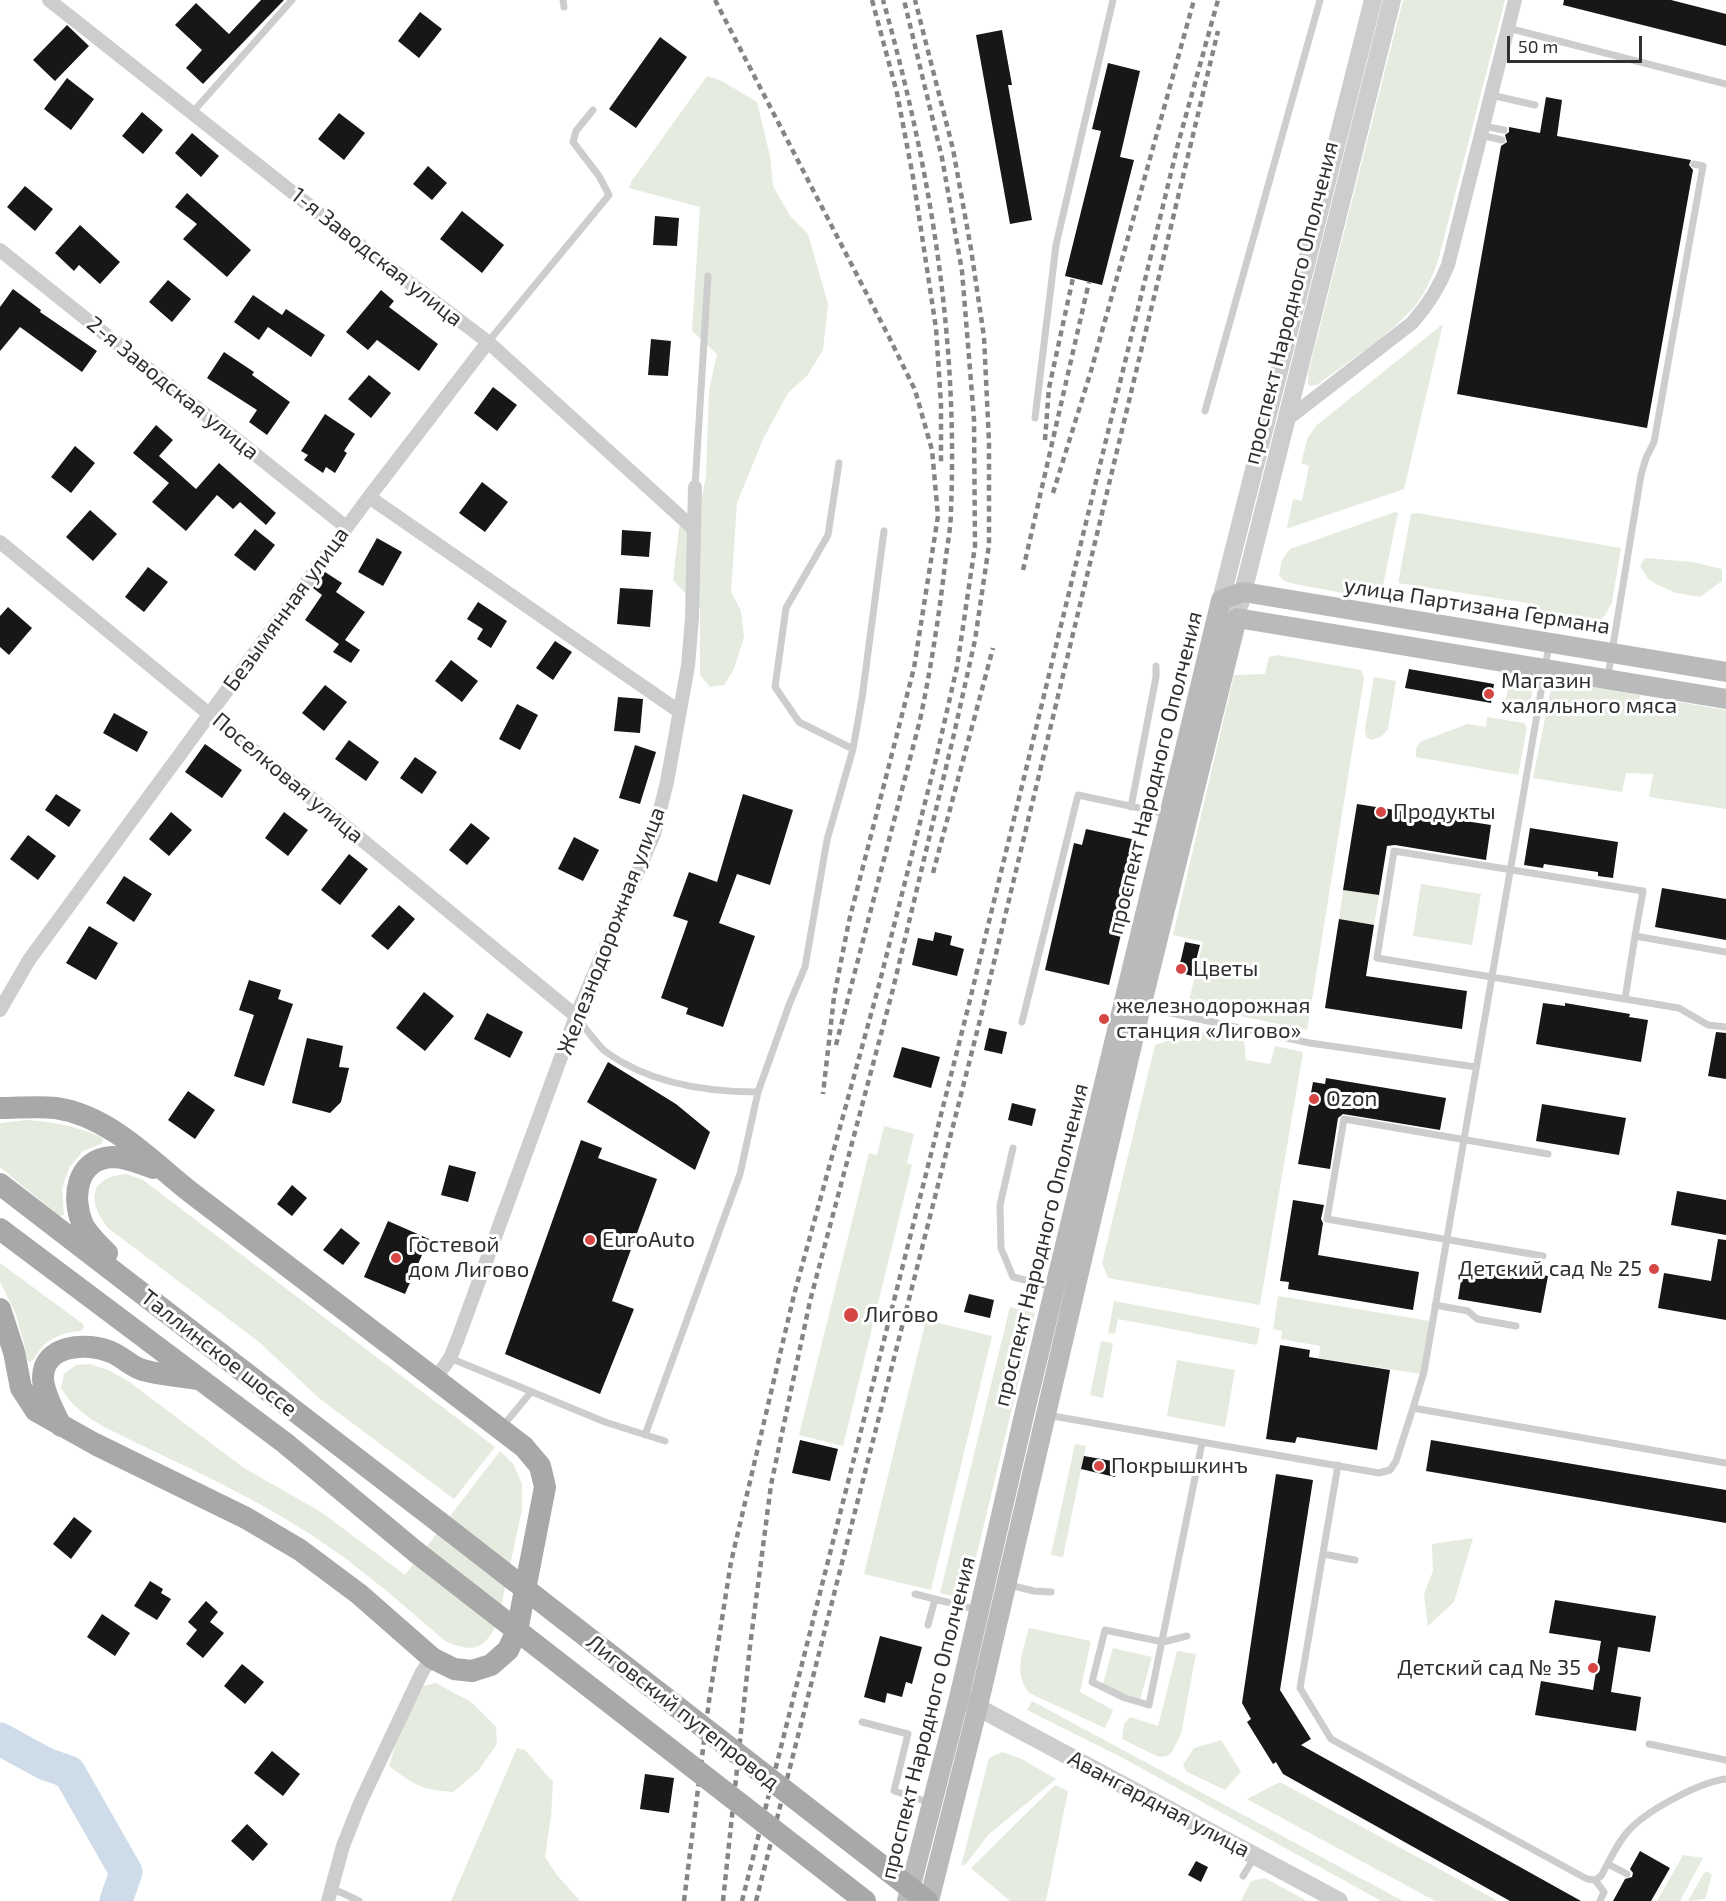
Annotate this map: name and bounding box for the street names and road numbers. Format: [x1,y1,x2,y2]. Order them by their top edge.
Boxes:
street label: проспект Народного Ополчения [1238,139,1344,467]
street label: 1-я Заводская улица [286,182,468,332]
street label: 2-я Заводская улица [82,311,264,465]
street label: Безымянная улица [218,522,354,696]
street label: улица Партизана Германа [1342,572,1612,640]
street label: проспект Народного Ополчения [1102,609,1208,937]
street label: Поселковая улица [207,707,369,849]
street label: Железнодорожная улица [552,803,670,1059]
street label: проспект Народного Ополчения [988,1081,1094,1409]
street label: Таллинское шоссе [136,1284,302,1422]
street label: проспект Народного Ополчения [875,1554,981,1882]
street label: Лиговский путепровод [581,1628,785,1796]
street label: Авангардная улица [1064,1745,1254,1863]

